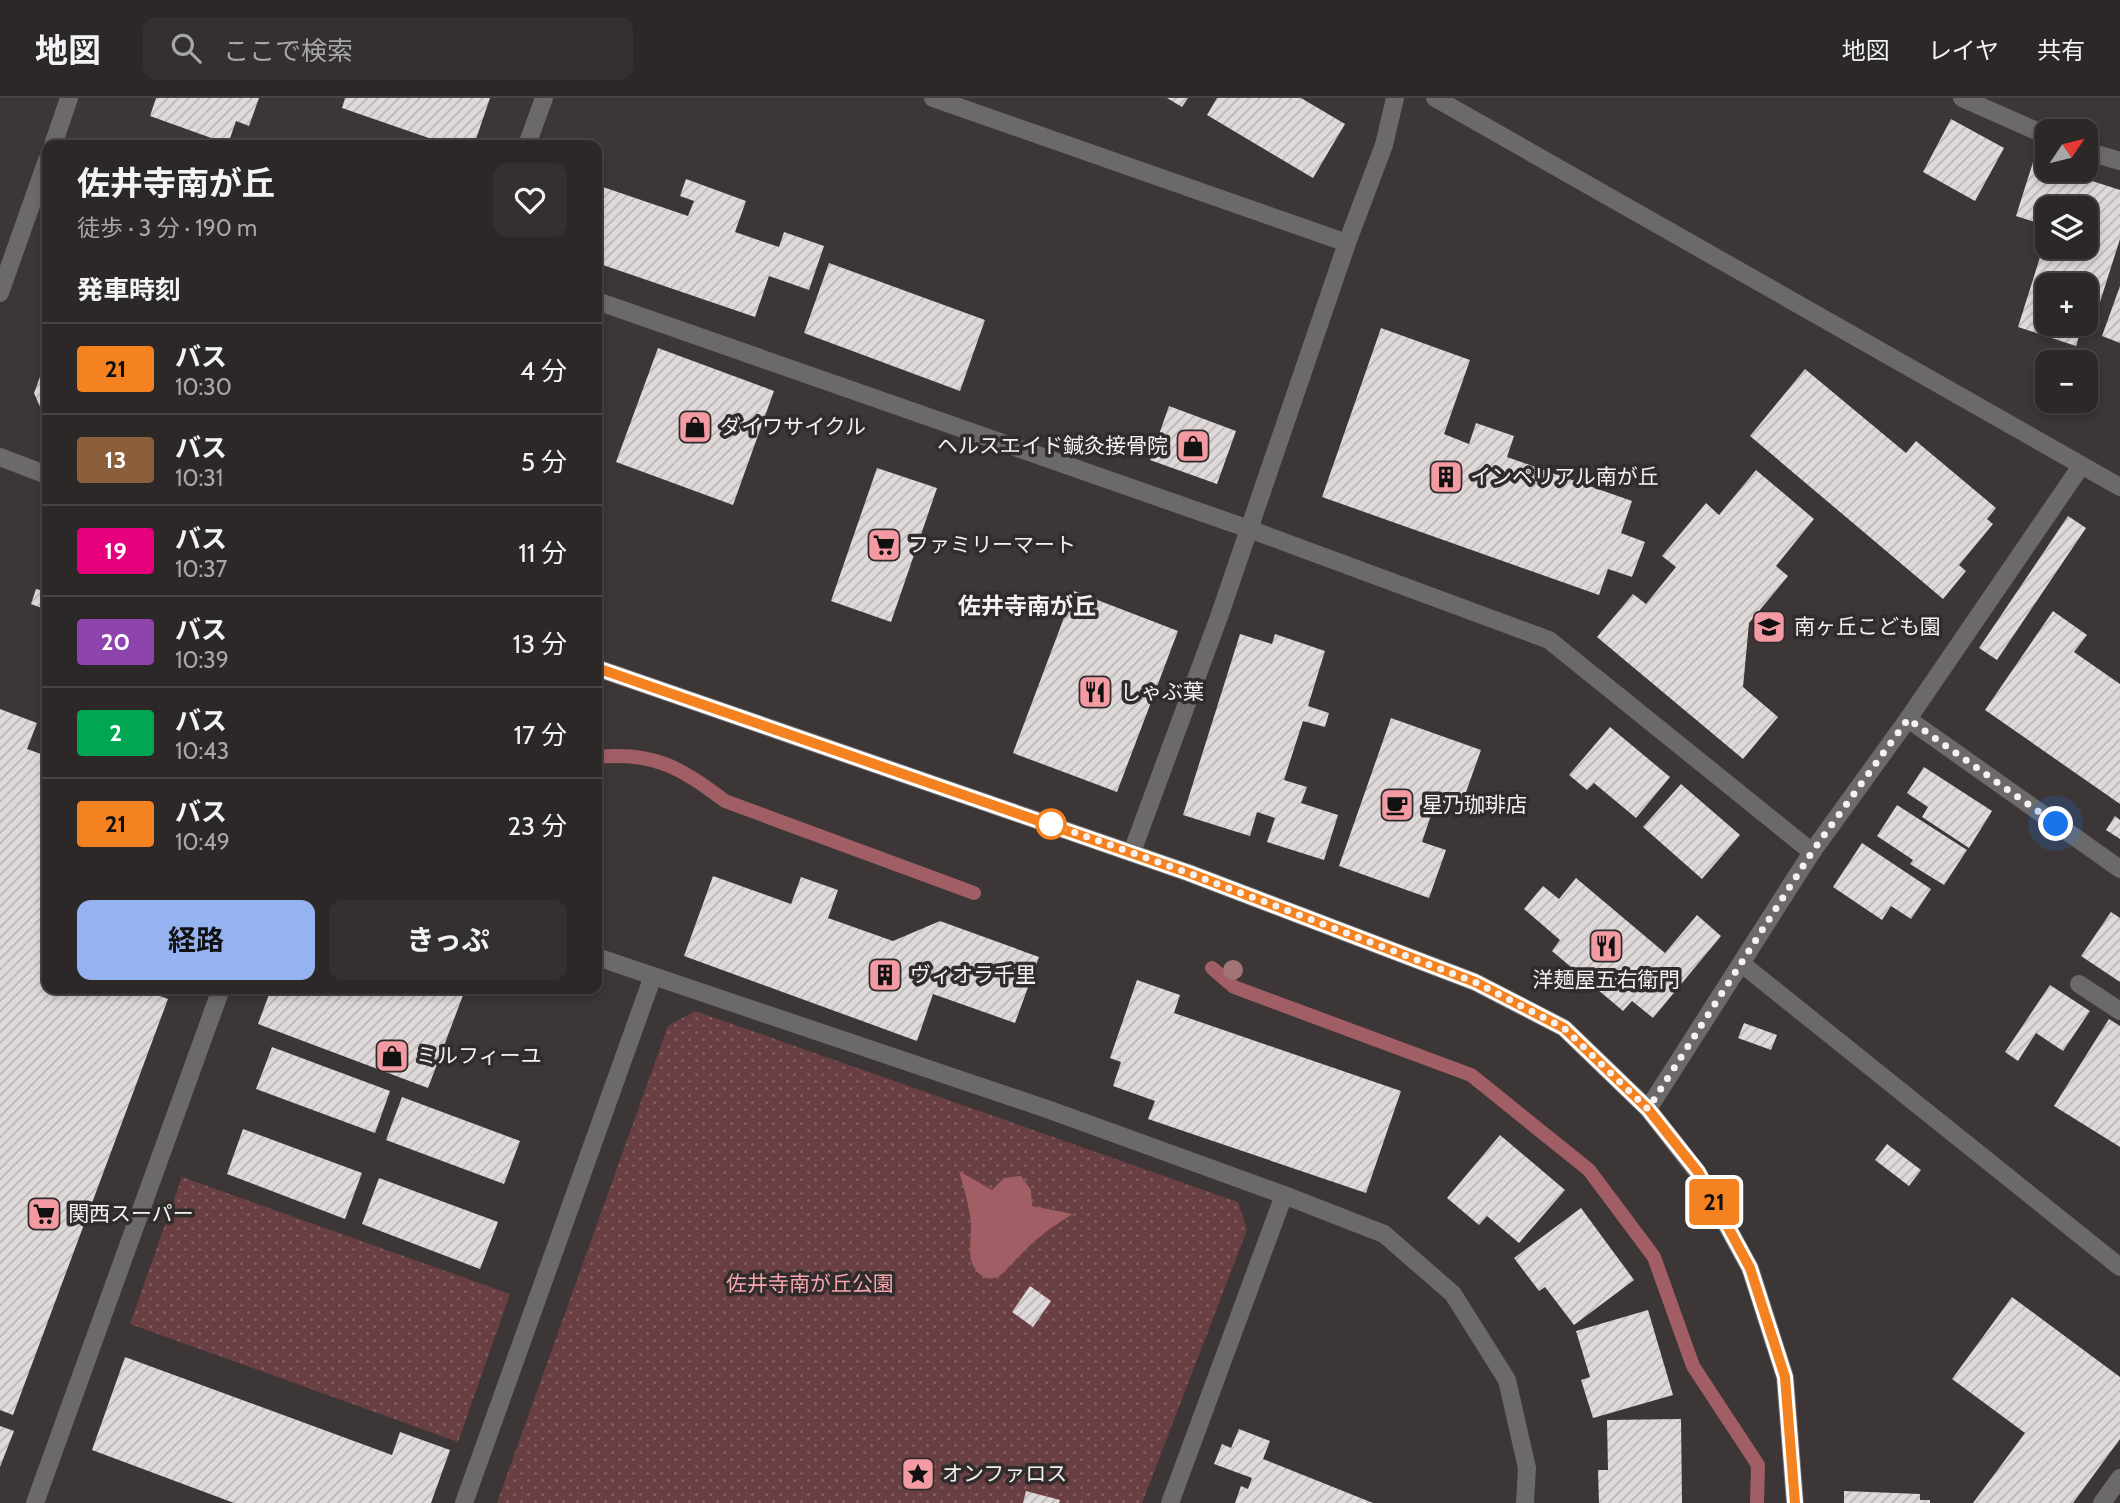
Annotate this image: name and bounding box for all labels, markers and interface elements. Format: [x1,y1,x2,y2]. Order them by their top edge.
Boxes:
search box [143,17,633,80]
icon: search [167,29,205,67]
text: 地図 [35,30,101,70]
text: ここで検索 [223,35,353,67]
text: 地図 [1842,36,1890,65]
text: レイヤ [1928,36,1999,65]
text: 共有 [2037,36,2085,65]
north arrow [2035,119,2098,182]
map controls [2035,119,2098,413]
text: 佐井寺南が丘 [77,163,275,203]
button: heart [493,163,567,237]
button: layers [2035,196,2098,259]
text: 徒歩 · 3 分 · 190 m [77,214,257,242]
button: + [2035,273,2098,336]
text: 発車時刻 [77,274,181,306]
text: バス [175,341,227,373]
button: − [2035,350,2098,413]
text: 21 [105,354,126,383]
text: 4 分 [520,355,567,387]
text: 10:30 [175,373,232,401]
shop icon: ダイワサイクル [676,408,714,446]
place label: ダイワサイクル [720,414,866,439]
shop icon: ヘルスエイド鍼灸接骨院 [1174,427,1212,465]
text: バス [175,432,227,464]
place label: ヘルスエイド鍼灸接骨院 [937,433,1168,458]
text: 13 [105,445,126,474]
text: 5 分 [521,446,567,478]
building icon: インペリアル南が丘 [1427,458,1465,496]
text: 10:31 [175,464,223,492]
place label: インペリアル南が丘 [1470,464,1659,489]
text: バス [175,523,227,555]
supermarket icon: ファミリーマート [865,526,903,564]
place label: ファミリーマート [908,532,1076,557]
text: 19 [104,536,127,565]
text: 11 分 [518,537,567,569]
text: 10:37 [175,555,227,583]
district label: 佐井寺南が丘 [958,592,1096,620]
school or university icon: 南ヶ丘こども園 [1750,608,1788,646]
text: バス [175,614,227,646]
place label: 南ヶ丘こども園 [1794,614,1941,639]
text: 20 [101,627,130,656]
text: 13 分 [513,628,567,660]
text: 10:39 [175,646,229,674]
restaurant icon: しゃぶ葉 [1076,673,1114,711]
place label: しゃぶ葉 [1120,679,1204,704]
text: バス [175,705,227,737]
text: 2 [109,718,122,747]
text: 17 分 [514,719,567,751]
text: 10:43 [175,737,229,765]
cafe icon: 星乃珈琲店 [1378,786,1416,824]
place label: 星乃珈琲店 [1422,792,1527,817]
text: バス [175,796,227,828]
your location [2038,806,2073,841]
text: 21 [105,809,126,838]
unlabelled marker [1036,809,1066,839]
text: 23 分 [507,810,567,842]
text: 10:49 [175,828,230,856]
button: 経路 [77,900,315,980]
button: きっぷ [329,900,567,980]
restaurant icon: 洋麺屋五右衛門 [1587,927,1625,965]
building icon: ヴィオラ千里 [866,956,904,994]
place label: ヴィオラ千里 [910,962,1036,987]
place label: 洋麺屋五右衛門 [1533,967,1680,992]
shop icon: ミルフィーユ [373,1037,411,1075]
place label: ミルフィーユ [416,1043,542,1068]
line badge: 21 [1682,1179,1746,1225]
text: 21 [1703,1187,1725,1216]
supermarket icon: 関西スーパー [25,1195,63,1233]
place label: 関西スーパー [68,1201,194,1226]
park label: 佐井寺南が丘公園 [726,1271,894,1296]
place icon: オンファロス [899,1455,937,1493]
place label: オンファロス [942,1461,1067,1486]

